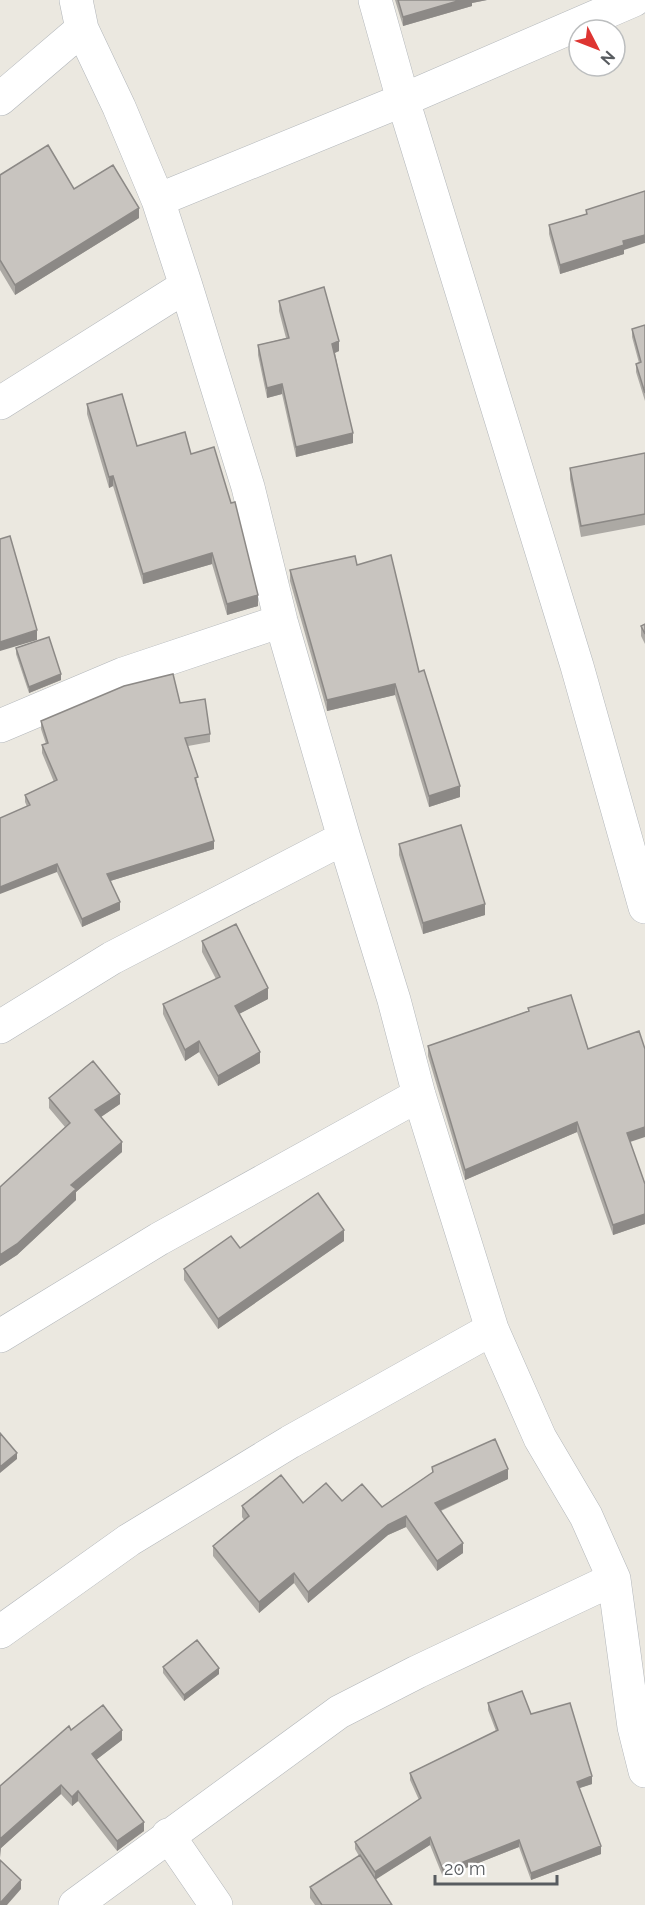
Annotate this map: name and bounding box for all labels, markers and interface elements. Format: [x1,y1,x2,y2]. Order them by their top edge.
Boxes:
north arrow [567,18,627,78]
text: N [597,47,619,69]
scale bar [435,1848,556,1886]
text: 20 m [444,1858,486,1879]

